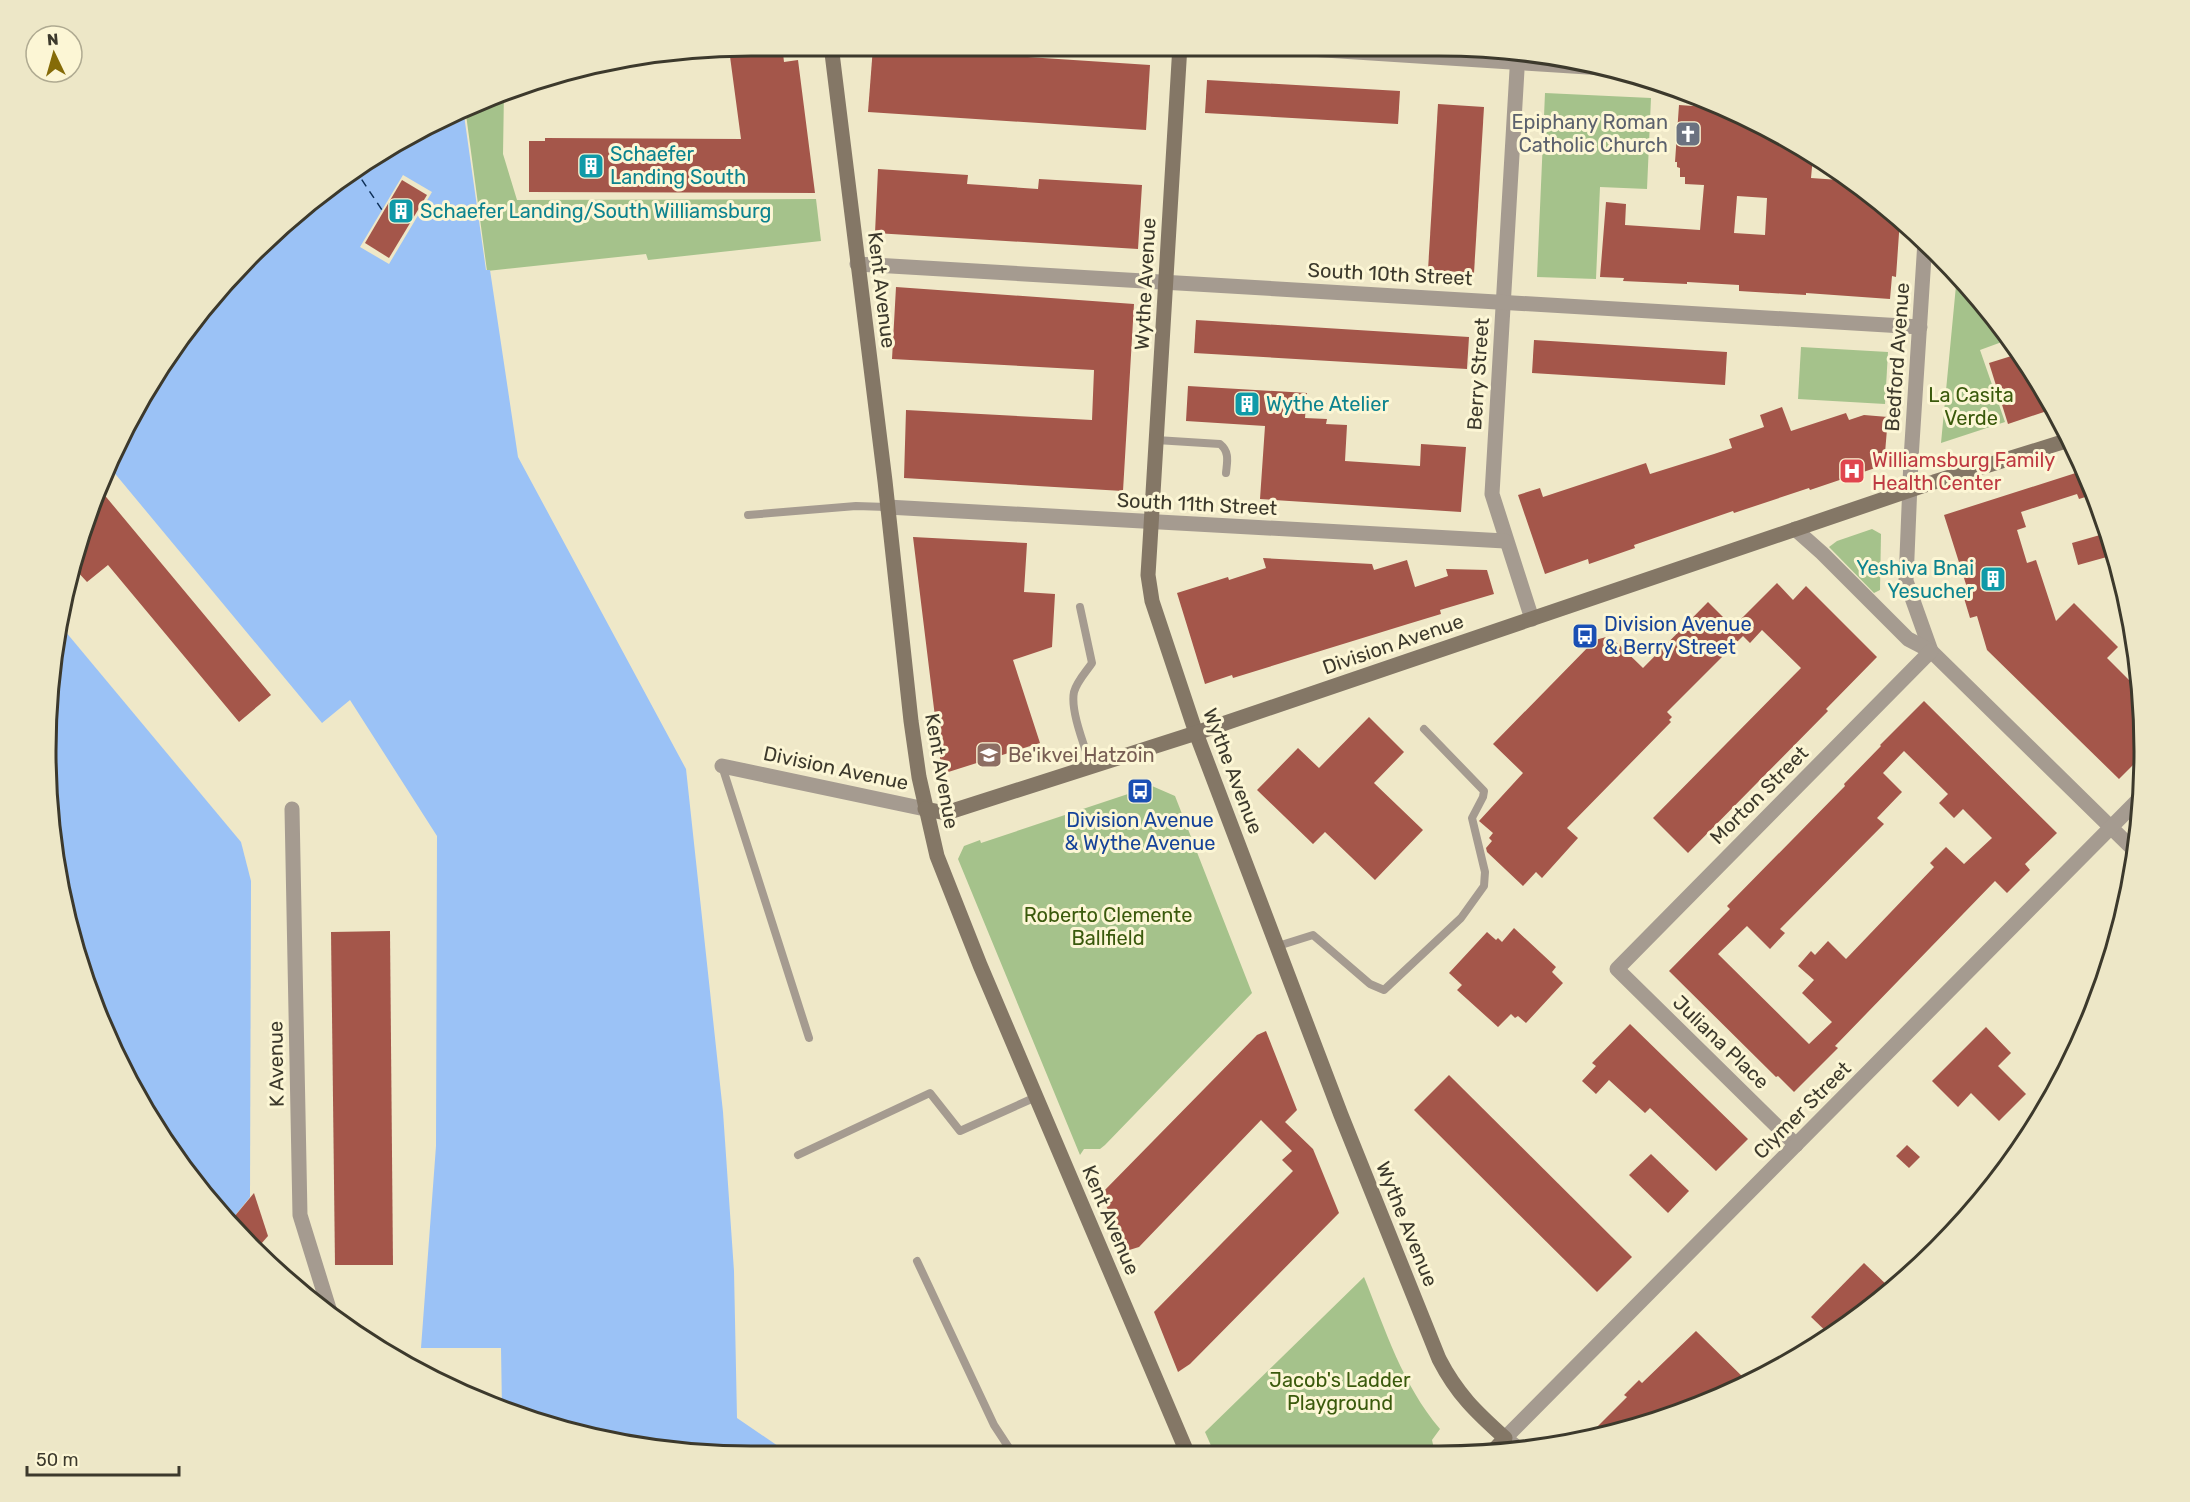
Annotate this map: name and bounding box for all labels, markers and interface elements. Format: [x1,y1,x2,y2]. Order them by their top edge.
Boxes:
north arrow [24,24,84,84]
text: N [46,30,59,50]
place label: Epiphany Roman Catholic Church [1511,110,1668,157]
church icon: Epiphany Roman Catholic Church [1673,119,1703,149]
place label: Schaefer Landing South [610,142,746,189]
building icon: Schaefer Landing South [576,151,606,181]
building icon: Schaefer Landing/South Williamsburg [386,196,416,226]
place label: Schaefer Landing/South Williamsburg [420,199,771,223]
street label: Wythe Avenue [1130,217,1160,351]
street label: Kent Avenue [863,231,901,349]
street label: South 10th Street [1307,258,1473,290]
street label: Bedford Avenue [1880,282,1914,432]
street label: Berry Street [1462,317,1494,431]
park label: La Casita Verde [1928,383,2014,430]
building icon: Wythe Atelier [1232,389,1262,419]
place label: Wythe Atelier [1266,392,1389,416]
place label: Williamsburg Family Health Center [1872,448,2055,495]
hospital icon: Williamsburg Family Health Center [1837,456,1867,486]
street label: South 11th Street [1116,488,1278,520]
place label: Yeshiva Bnai Yesucher [1856,556,1974,603]
building icon: Yeshiva Bnai Yesucher [1978,564,2008,594]
street label: Division Avenue [1319,609,1467,679]
place label: Division Avenue & Berry Street [1604,612,1752,659]
bus stop icon: Division Avenue & Berry Street [1570,621,1600,651]
street label: Wythe Avenue [1198,705,1268,837]
street label: Kent Avenue [920,711,964,831]
school or university icon: Be'ikvei Hatzoin [974,740,1004,770]
street label: Division Avenue [761,741,911,795]
street label: Morton Street [1705,741,1813,849]
place label: Be'ikvei Hatzoin [1008,743,1155,767]
bus stop icon: Division Avenue & Wythe Avenue [1125,776,1155,806]
place label: Division Avenue & Wythe Avenue [1064,808,1216,855]
park label: Roberto Clemente Ballfield [1024,903,1192,950]
street label: Juliana Place [1668,990,1774,1094]
street label: K Avenue [263,1021,289,1107]
street label: Clymer Street [1748,1056,1856,1164]
street label: Wythe Avenue [1371,1158,1443,1290]
street label: Kent Avenue [1077,1162,1145,1278]
park label: Jacob's Ladder Playground [1269,1368,1411,1415]
scale bar [27,1439,178,1477]
text: 50 m [36,1449,79,1471]

